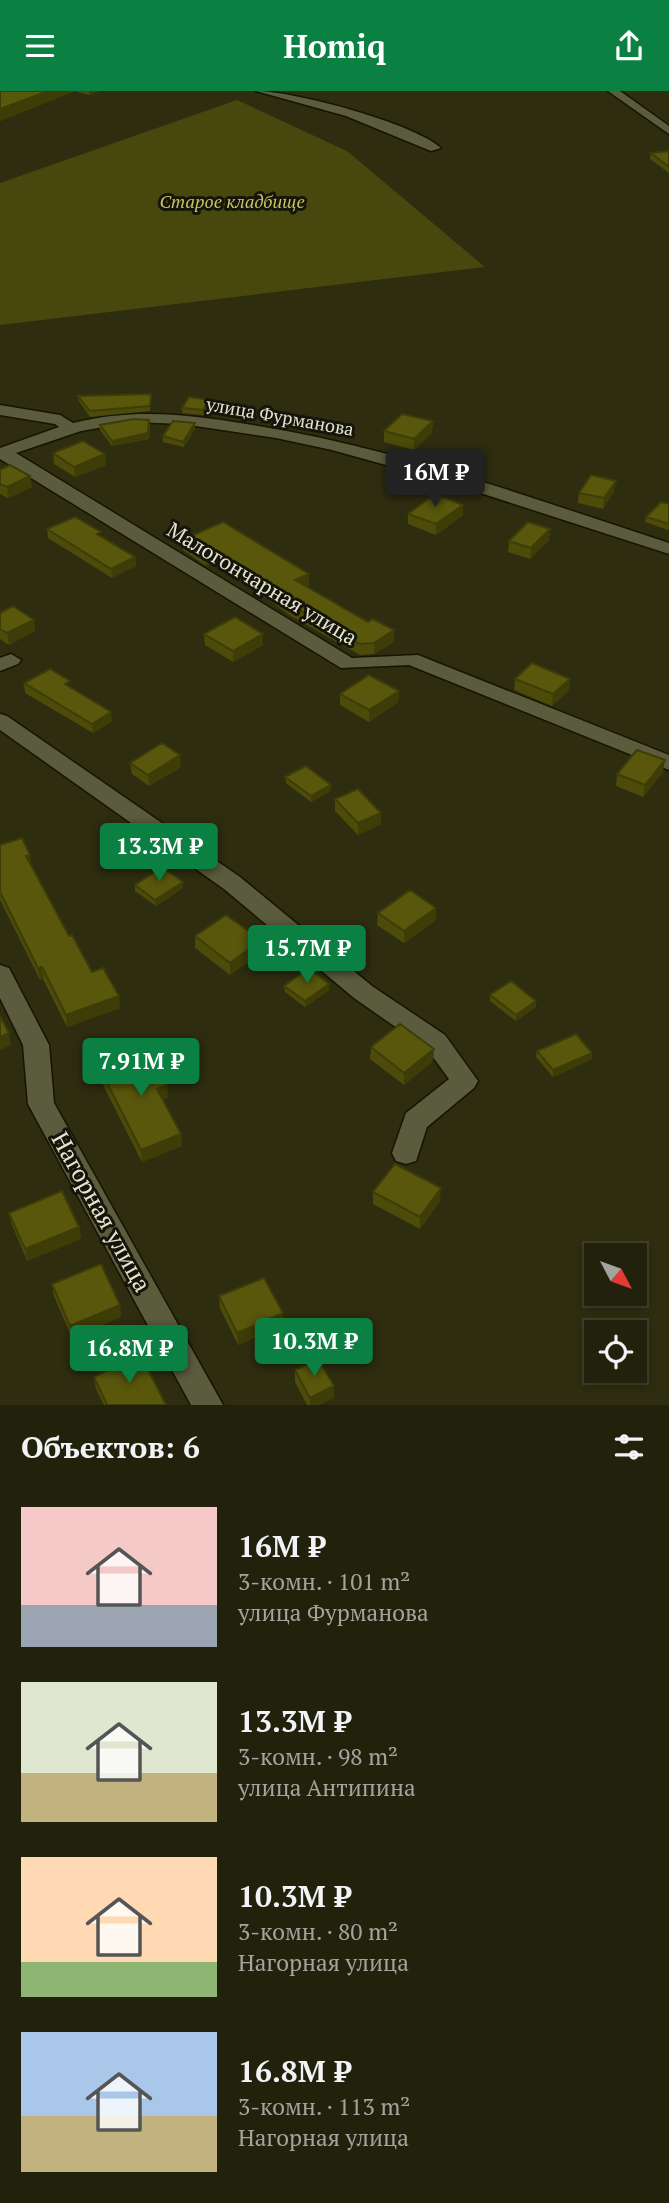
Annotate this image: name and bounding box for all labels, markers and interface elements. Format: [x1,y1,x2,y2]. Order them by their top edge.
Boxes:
text: Homiq [283,25,386,67]
icon: menu [21,27,59,65]
icon: share [610,27,648,65]
park label: Старое кладбище [159,189,305,213]
street label: улица Фурманова [204,391,356,441]
pin: 16M ₽ [386,449,484,509]
text: 16M ₽ [402,456,468,487]
street label: Малогончарная улица [162,515,363,651]
pin: 13.3M ₽ [94,823,224,883]
text: 13.3M ₽ [116,830,202,861]
pin: 15.7M ₽ [242,925,372,985]
text: 15.7M ₽ [264,932,350,963]
pin: 7.91M ₽ [76,1039,206,1098]
text: 7.91M ₽ [98,1045,184,1076]
street label: Нагорная улица [45,1126,159,1297]
north arrow [584,1243,648,1305]
map controls [584,1243,647,1383]
pin: 10.3M ₽ [249,1319,379,1378]
button: locate [584,1320,647,1383]
pin: 16.8M ₽ [64,1325,194,1385]
text: 10.3M ₽ [271,1325,357,1356]
text: 16.8M ₽ [86,1332,172,1363]
text: Объектов: 6 [21,1427,200,1467]
icon: filters [610,1428,648,1466]
text: 16M ₽ [238,1526,325,1566]
icon: home [77,1535,161,1619]
text: 3-комн. · 101 m² [238,1566,410,1597]
text: улица Фурманова [238,1597,429,1628]
text: 13.3M ₽ [238,1701,351,1741]
icon: home [77,1710,161,1794]
text: 3-комн. · 98 m² [238,1741,398,1772]
text: улица Антипина [238,1772,416,1803]
text: 10.3M ₽ [238,1876,351,1916]
icon: home [77,1885,161,1969]
text: 3-комн. · 80 m² [238,1916,398,1947]
text: Нагорная улица [238,1947,409,1978]
text: 16.8M ₽ [238,2051,351,2091]
icon: home [77,2060,161,2144]
text: 3-комн. · 113 m² [238,2091,410,2122]
text: Нагорная улица [238,2122,409,2153]

